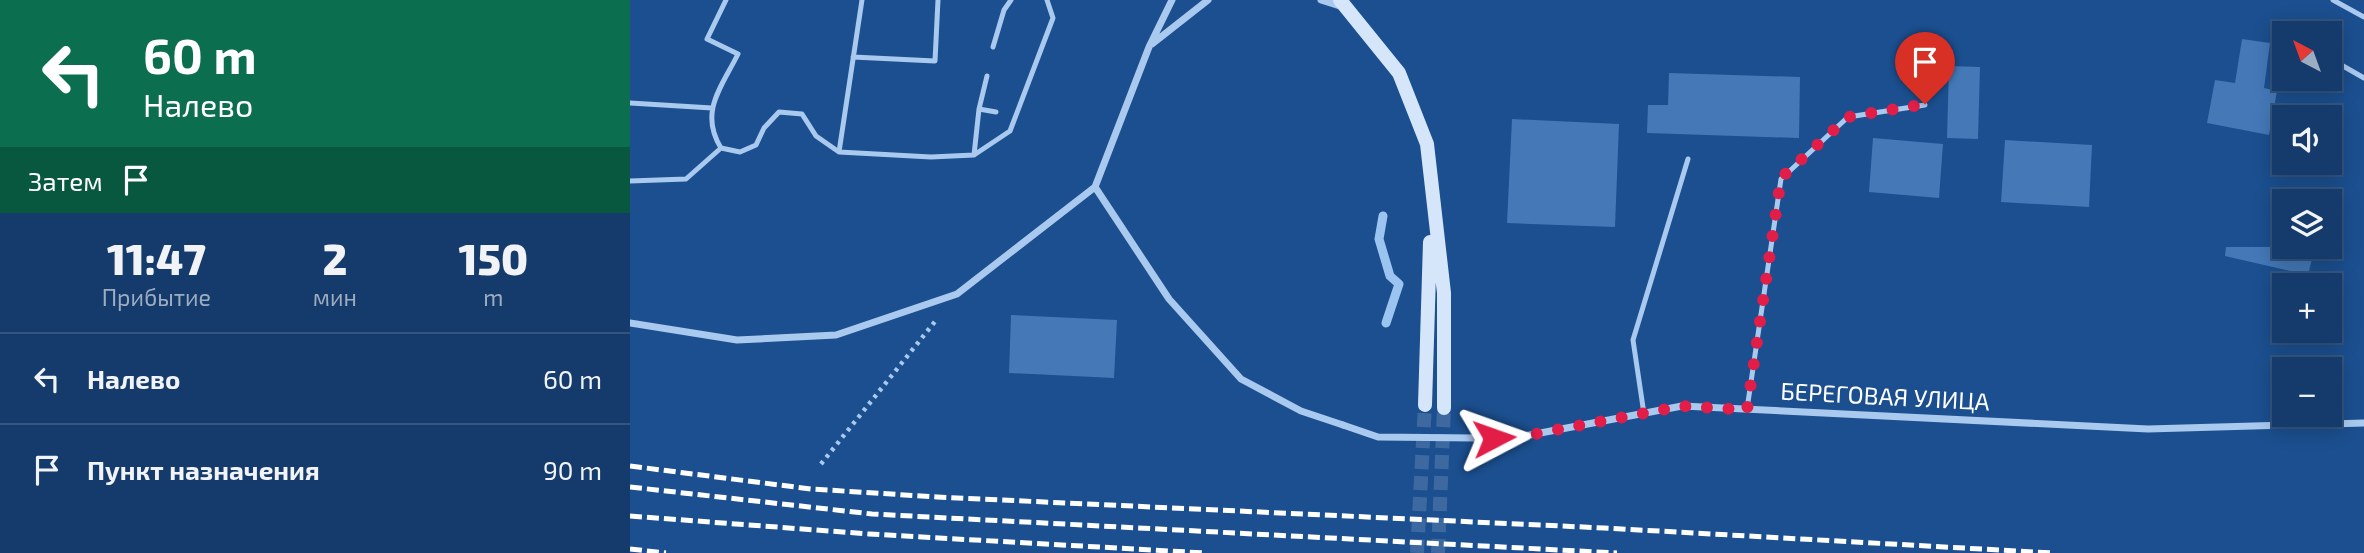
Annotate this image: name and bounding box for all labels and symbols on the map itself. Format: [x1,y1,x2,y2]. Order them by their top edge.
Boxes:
north arrow [2272,21,2342,91]
pin [1895,32,1955,104]
street label: БЕРЕГОВАЯ УЛИЦА [1780,376,1991,415]
position arrow [1457,401,1531,475]

